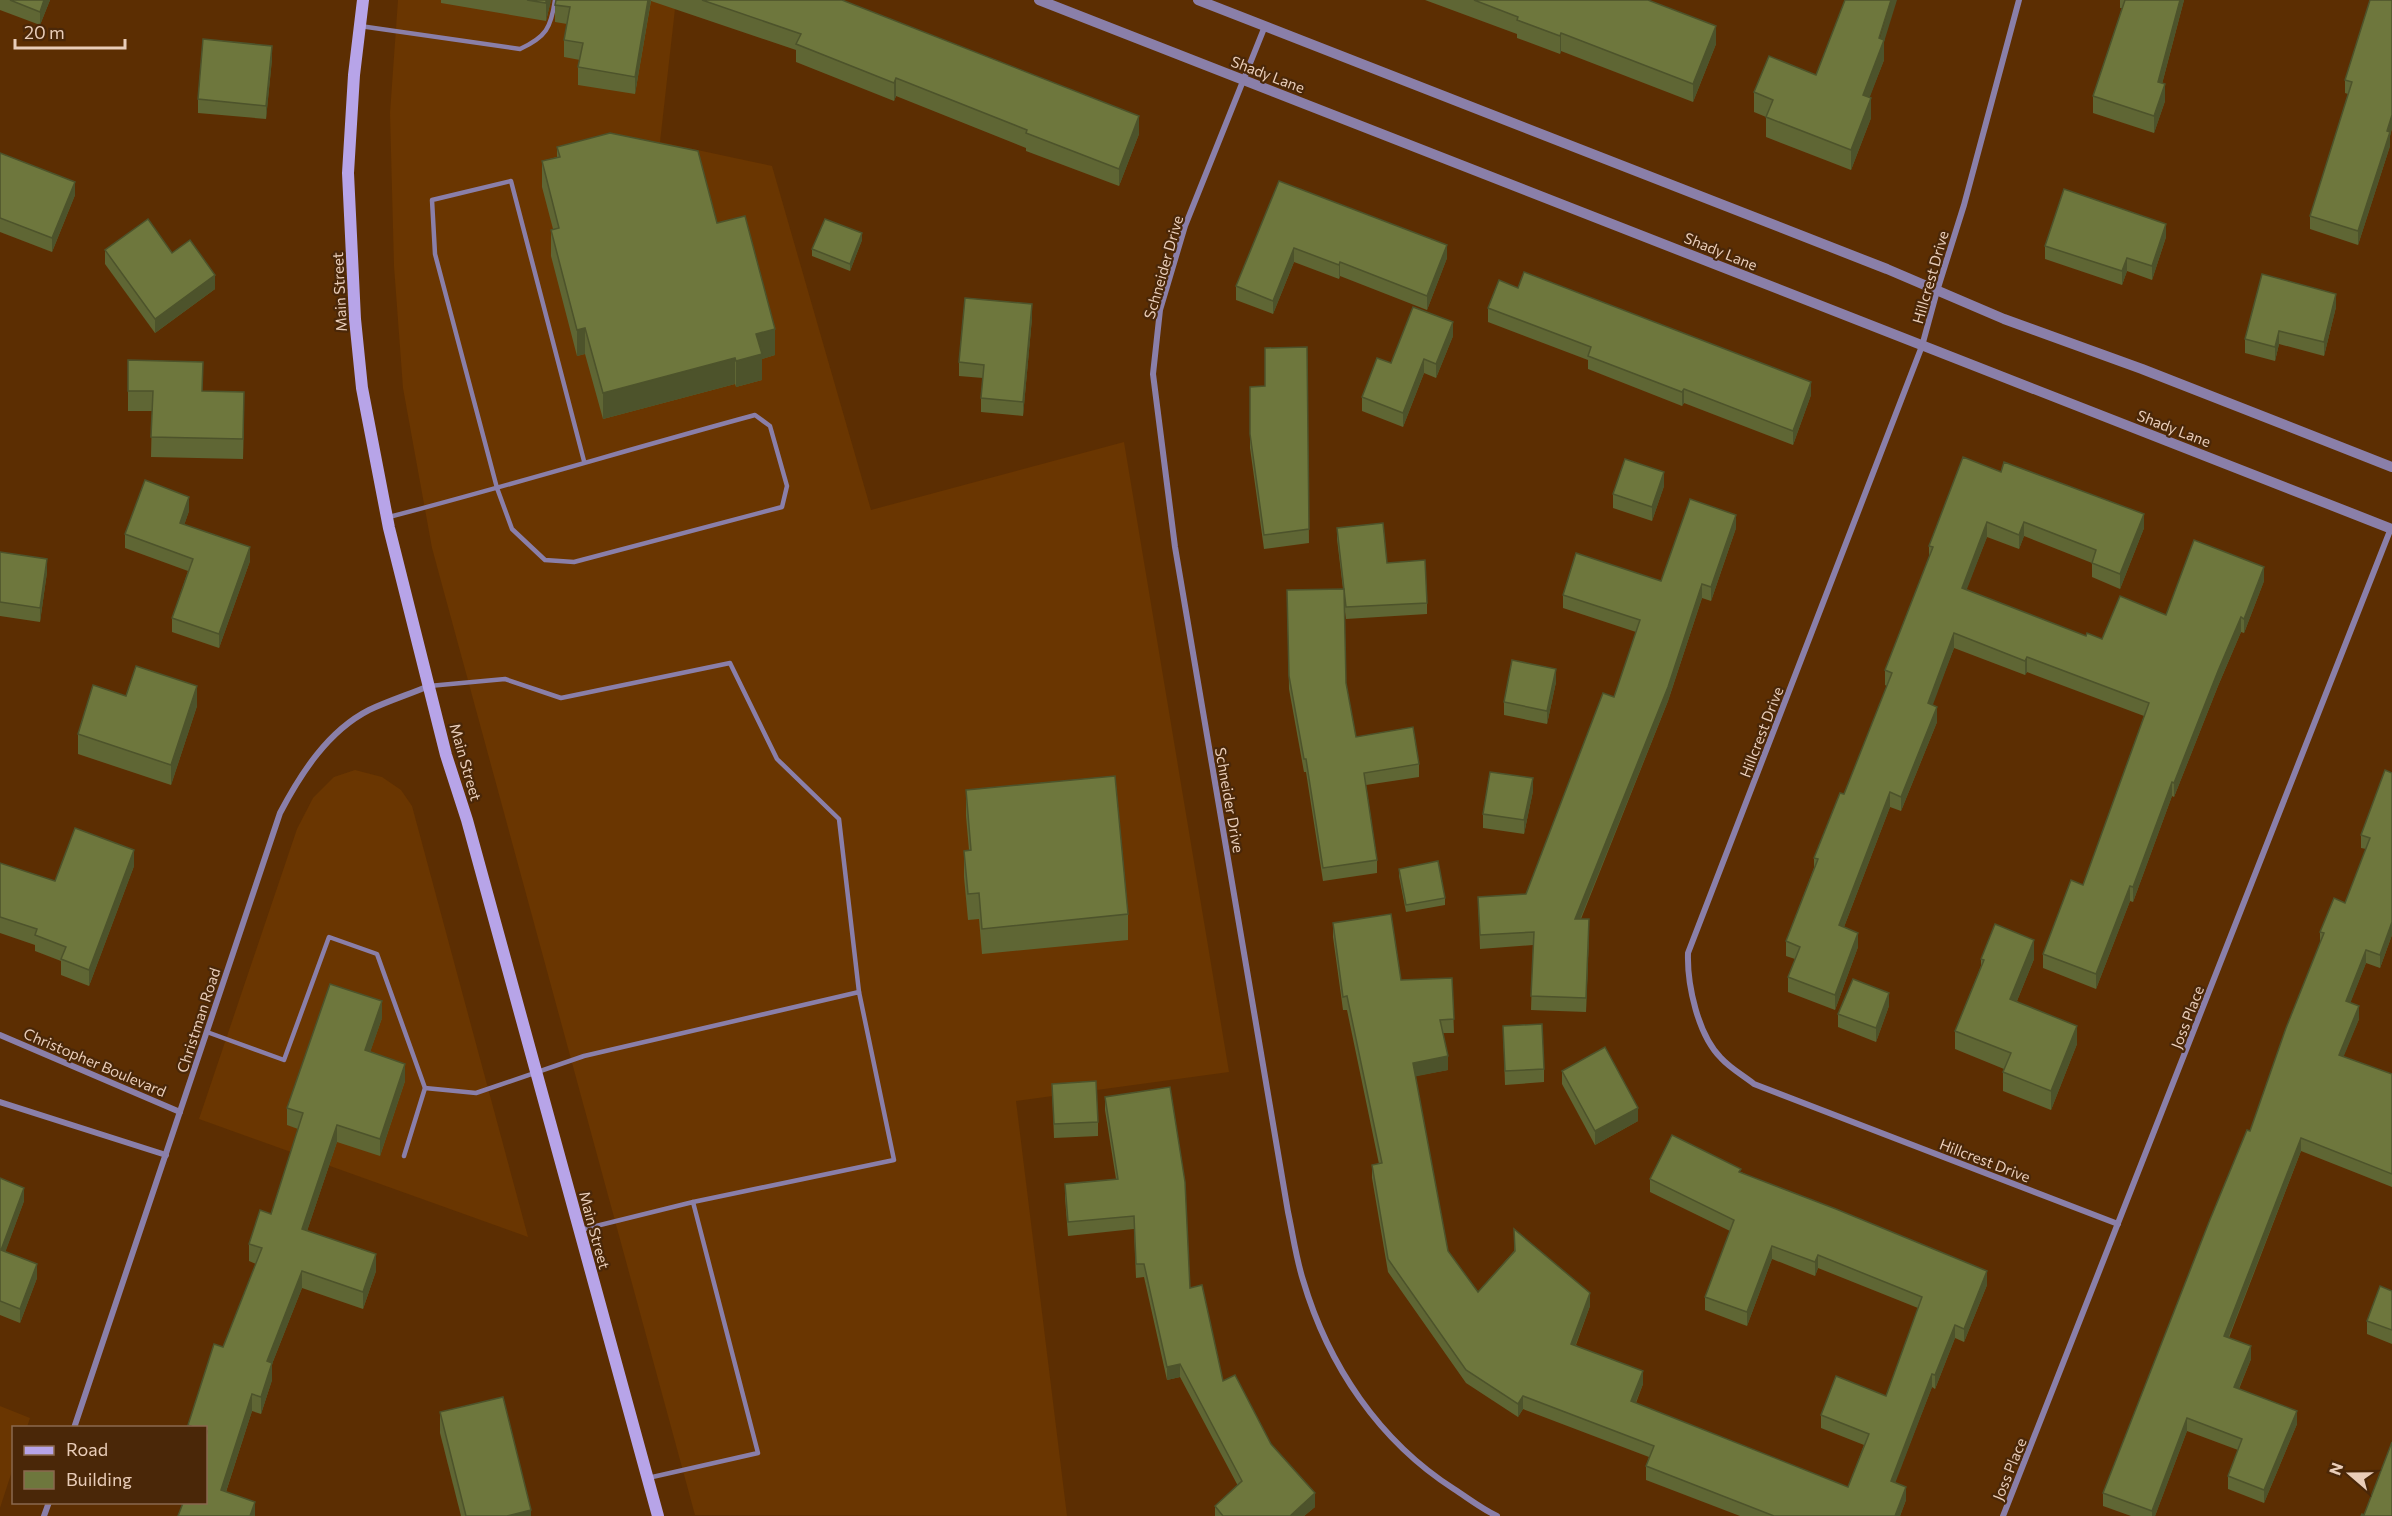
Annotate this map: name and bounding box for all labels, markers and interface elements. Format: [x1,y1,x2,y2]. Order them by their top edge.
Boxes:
scale bar [15,12,124,50]
text: 20 m [24,21,65,43]
street label: Shady Lane [1229,52,1307,96]
street label: Schneider Drive [1140,213,1186,321]
street label: Shady Lane [1682,228,1760,274]
street label: Hillcrest Drive [1908,228,1952,326]
street label: Main Street [328,252,350,332]
street label: Shady Lane [2135,406,2213,450]
street label: Hillcrest Drive [1735,684,1787,780]
street label: Main Street [446,721,486,803]
street label: Schneider Drive [1212,746,1248,854]
street label: Christman Road [173,965,223,1075]
street label: Joss Place [2167,983,2207,1051]
street label: Christopher Boulevard [21,1024,169,1100]
street label: Hillcrest Drive [1937,1134,2033,1186]
street label: Main Street [576,1189,614,1271]
legend [12,1426,207,1504]
street label: Joss Place [1988,1435,2030,1503]
text: Road [66,1438,108,1460]
north arrow [2320,1444,2380,1504]
text: N [2324,1460,2346,1478]
text: Building [66,1468,132,1490]

